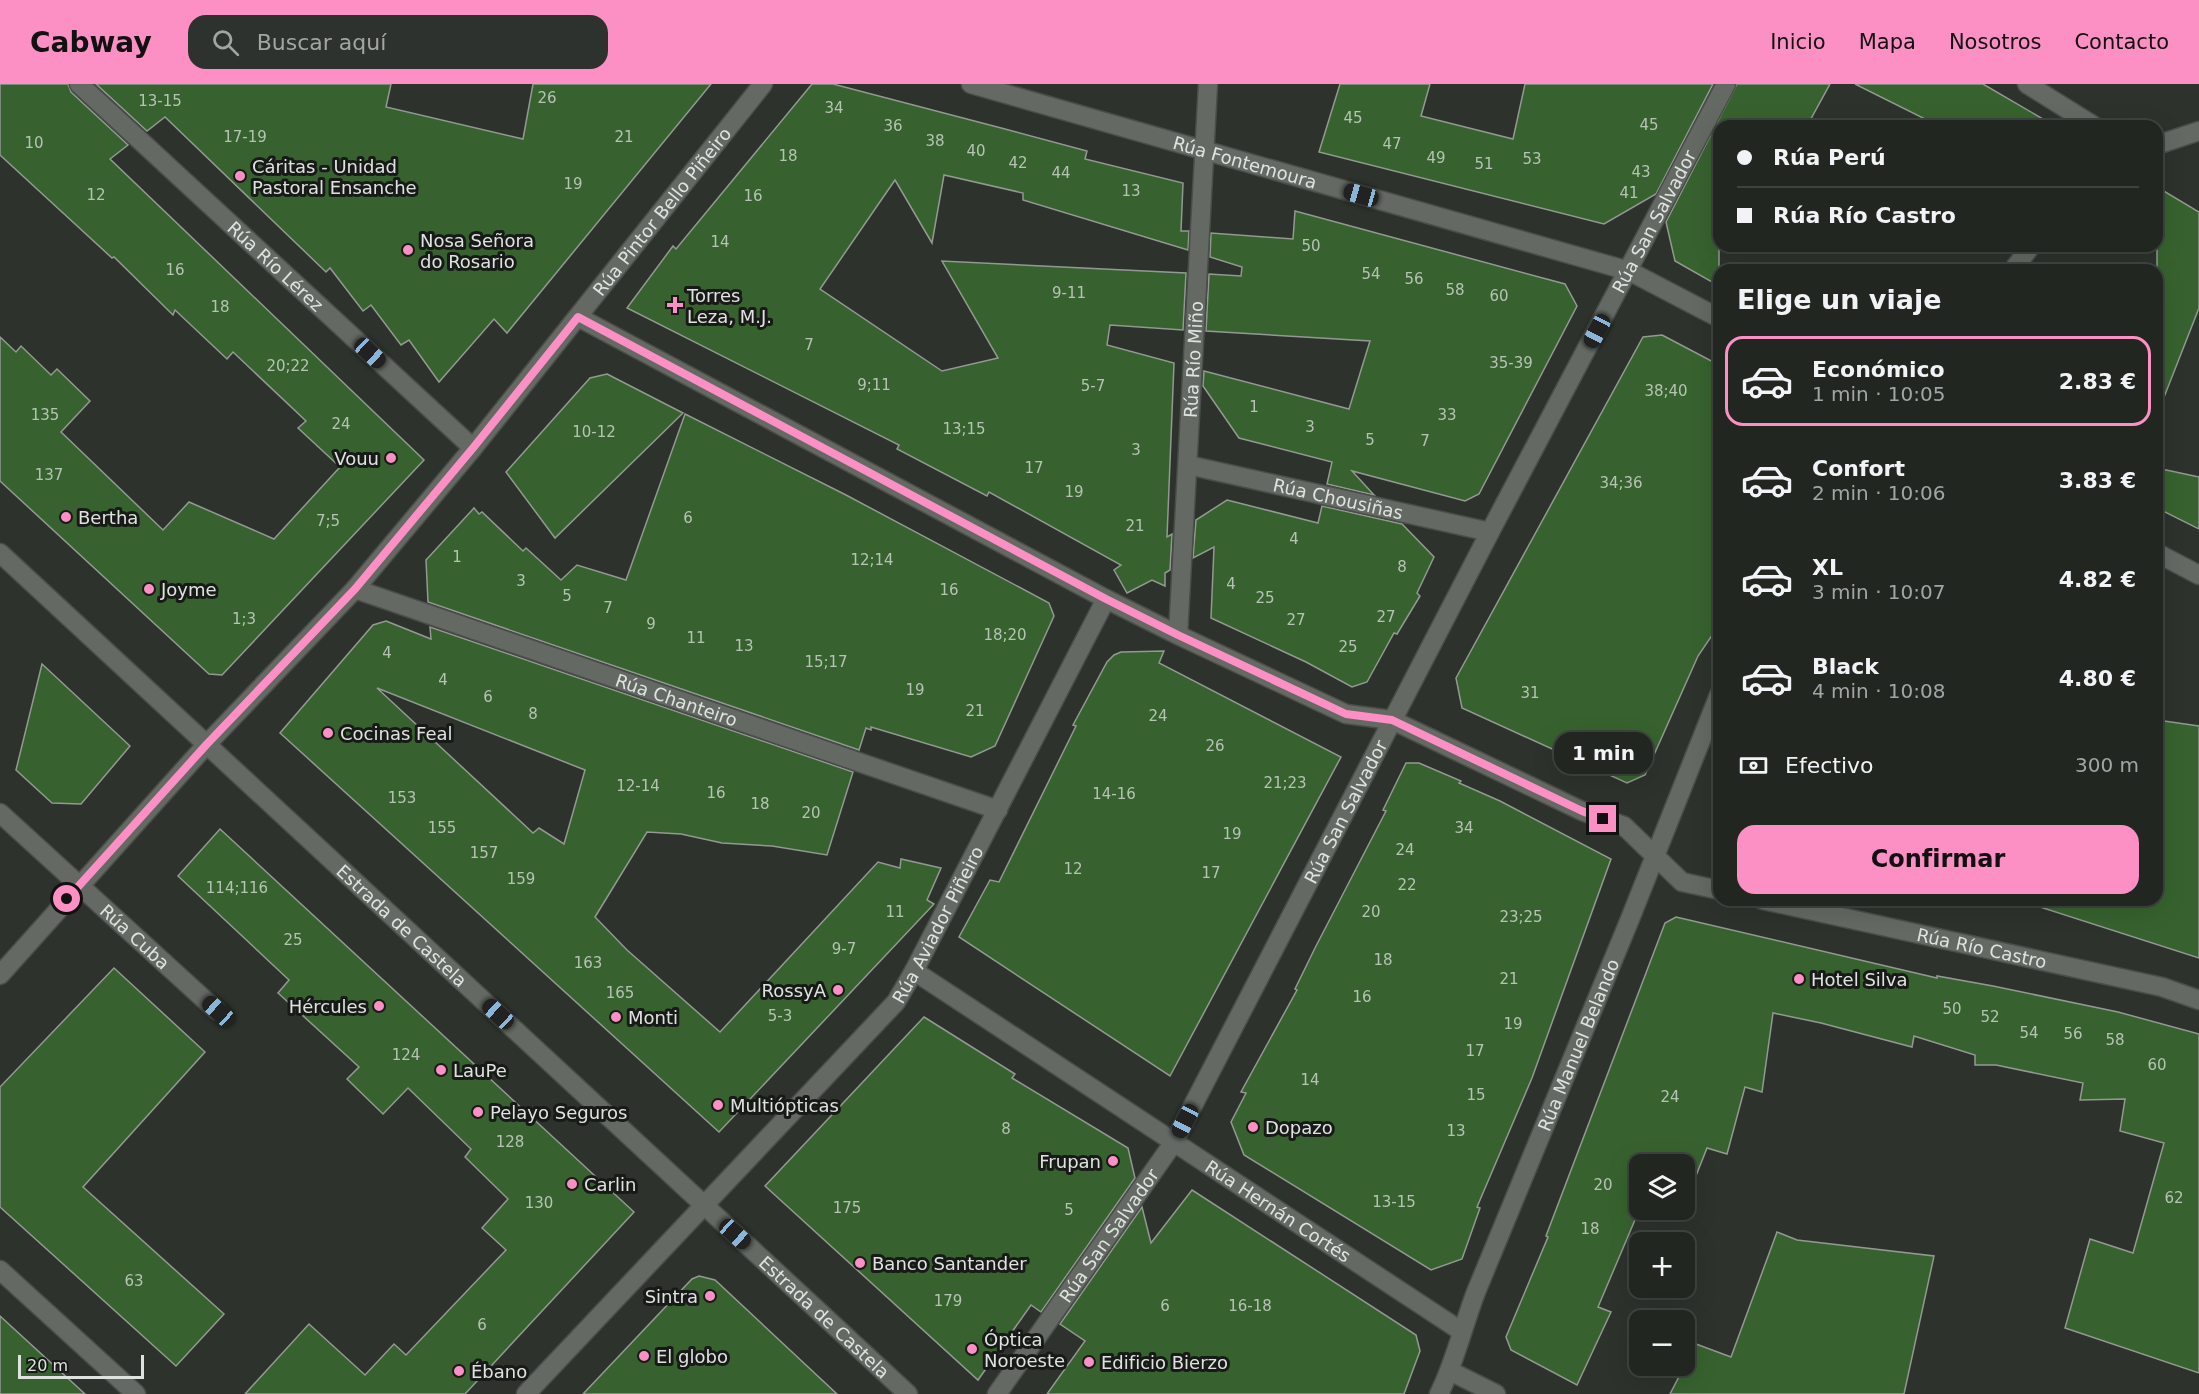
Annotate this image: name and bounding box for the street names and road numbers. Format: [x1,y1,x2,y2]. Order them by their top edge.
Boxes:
street label: Rúa Pintor Bello Piñeiro [588,123,735,300]
street label: Rúa Fontemoura [1171,131,1319,192]
street label: Rúa San Salvador [1607,146,1700,296]
street label: Rúa Río Lérez [224,217,328,315]
street label: Rúa Río Miño [1179,300,1207,418]
street label: Rúa Chousiñas [1271,474,1405,523]
street label: Rúa Chanteiro [613,669,740,730]
street label: Rúa San Salvador [1299,736,1391,887]
street label: Rúa Aviador Piñeiro [887,842,987,1007]
street label: Estrada de Castela [333,860,472,991]
street label: Rúa Cuba [96,899,174,973]
street label: Rúa Río Castro [1915,923,2049,972]
street label: Rúa Manuel Belando [1533,956,1623,1134]
street label: Rúa Hernán Cortés [1202,1155,1355,1266]
street label: Rúa San Salvador [1054,1164,1163,1306]
street label: Estrada de Castela [755,1251,894,1382]

